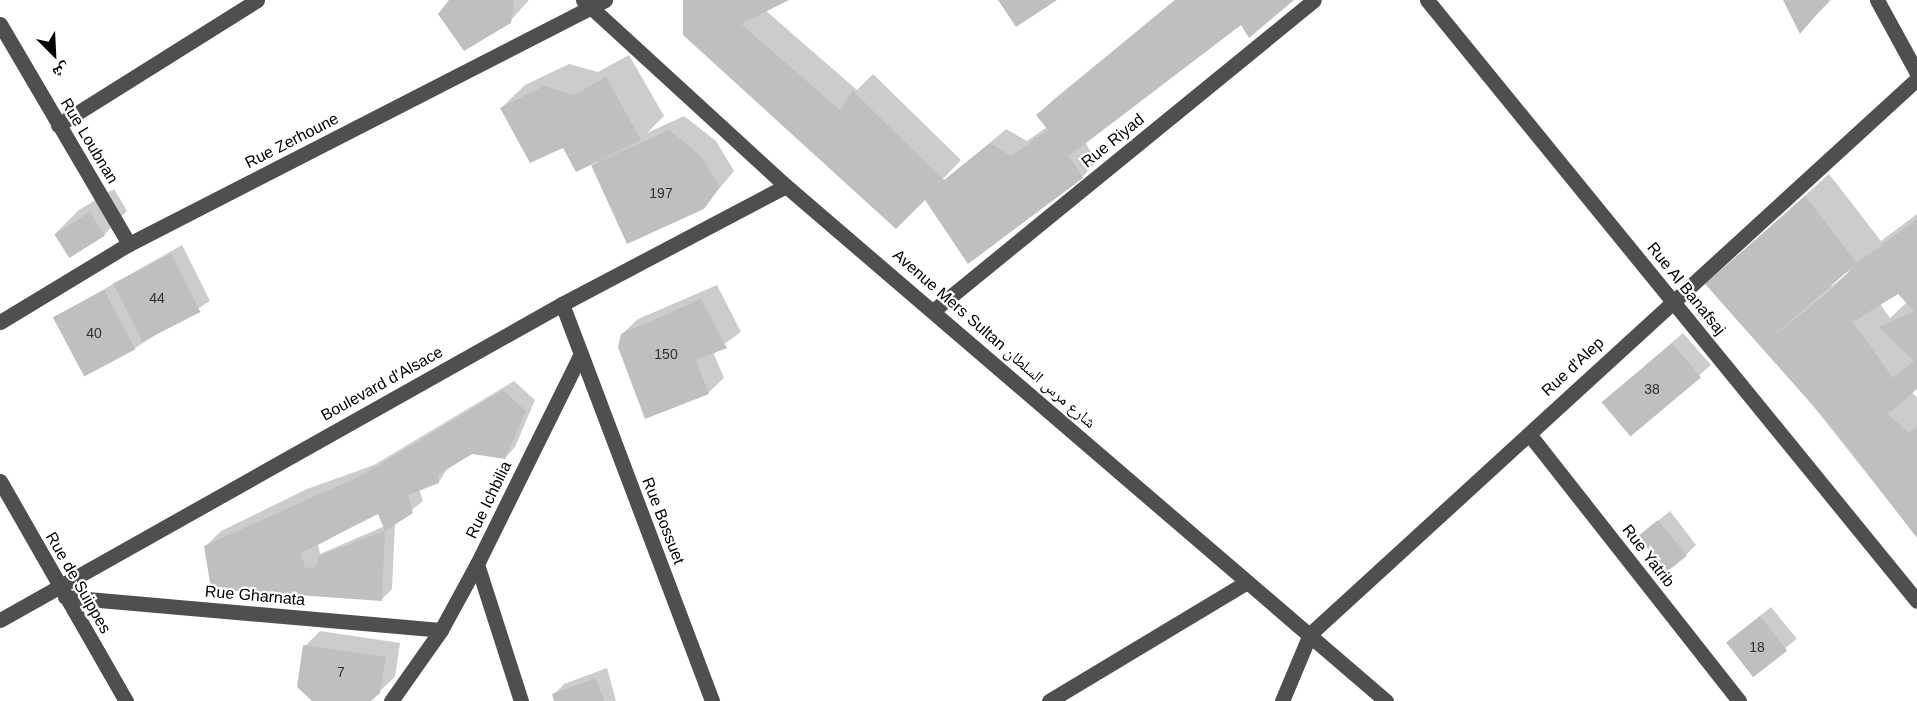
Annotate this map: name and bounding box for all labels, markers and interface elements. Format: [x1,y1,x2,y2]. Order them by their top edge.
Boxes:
north arrow [24,24,84,84]
text: ش [50,60,73,82]
street label: Rue Loubnan [56,95,122,187]
street label: Rue Zerhoune [242,109,342,173]
street label: Rue Riyad [1078,110,1148,172]
house number: 197 [649,185,673,201]
street label: Rue Al Banafsaj [1642,238,1730,340]
street label: Avenue Mers Sultan شارع مرس السلطان [889,246,1099,432]
house number: 44 [149,290,165,306]
house number: 40 [86,325,102,341]
street label: Rue d'Alep [1538,333,1608,401]
street label: Boulevard d'Alsace [318,343,446,425]
house number: 150 [654,346,678,362]
house number: 38 [1644,381,1660,397]
street label: Rue Ichbilia [462,458,516,542]
street label: Rue Bossuet [638,475,688,567]
street label: Rue Yatrib [1618,521,1678,591]
street label: Rue de Suippes [41,529,115,637]
street label: Rue Gharnata [204,582,306,610]
house number: 18 [1749,639,1765,655]
house number: 7 [337,664,345,680]

